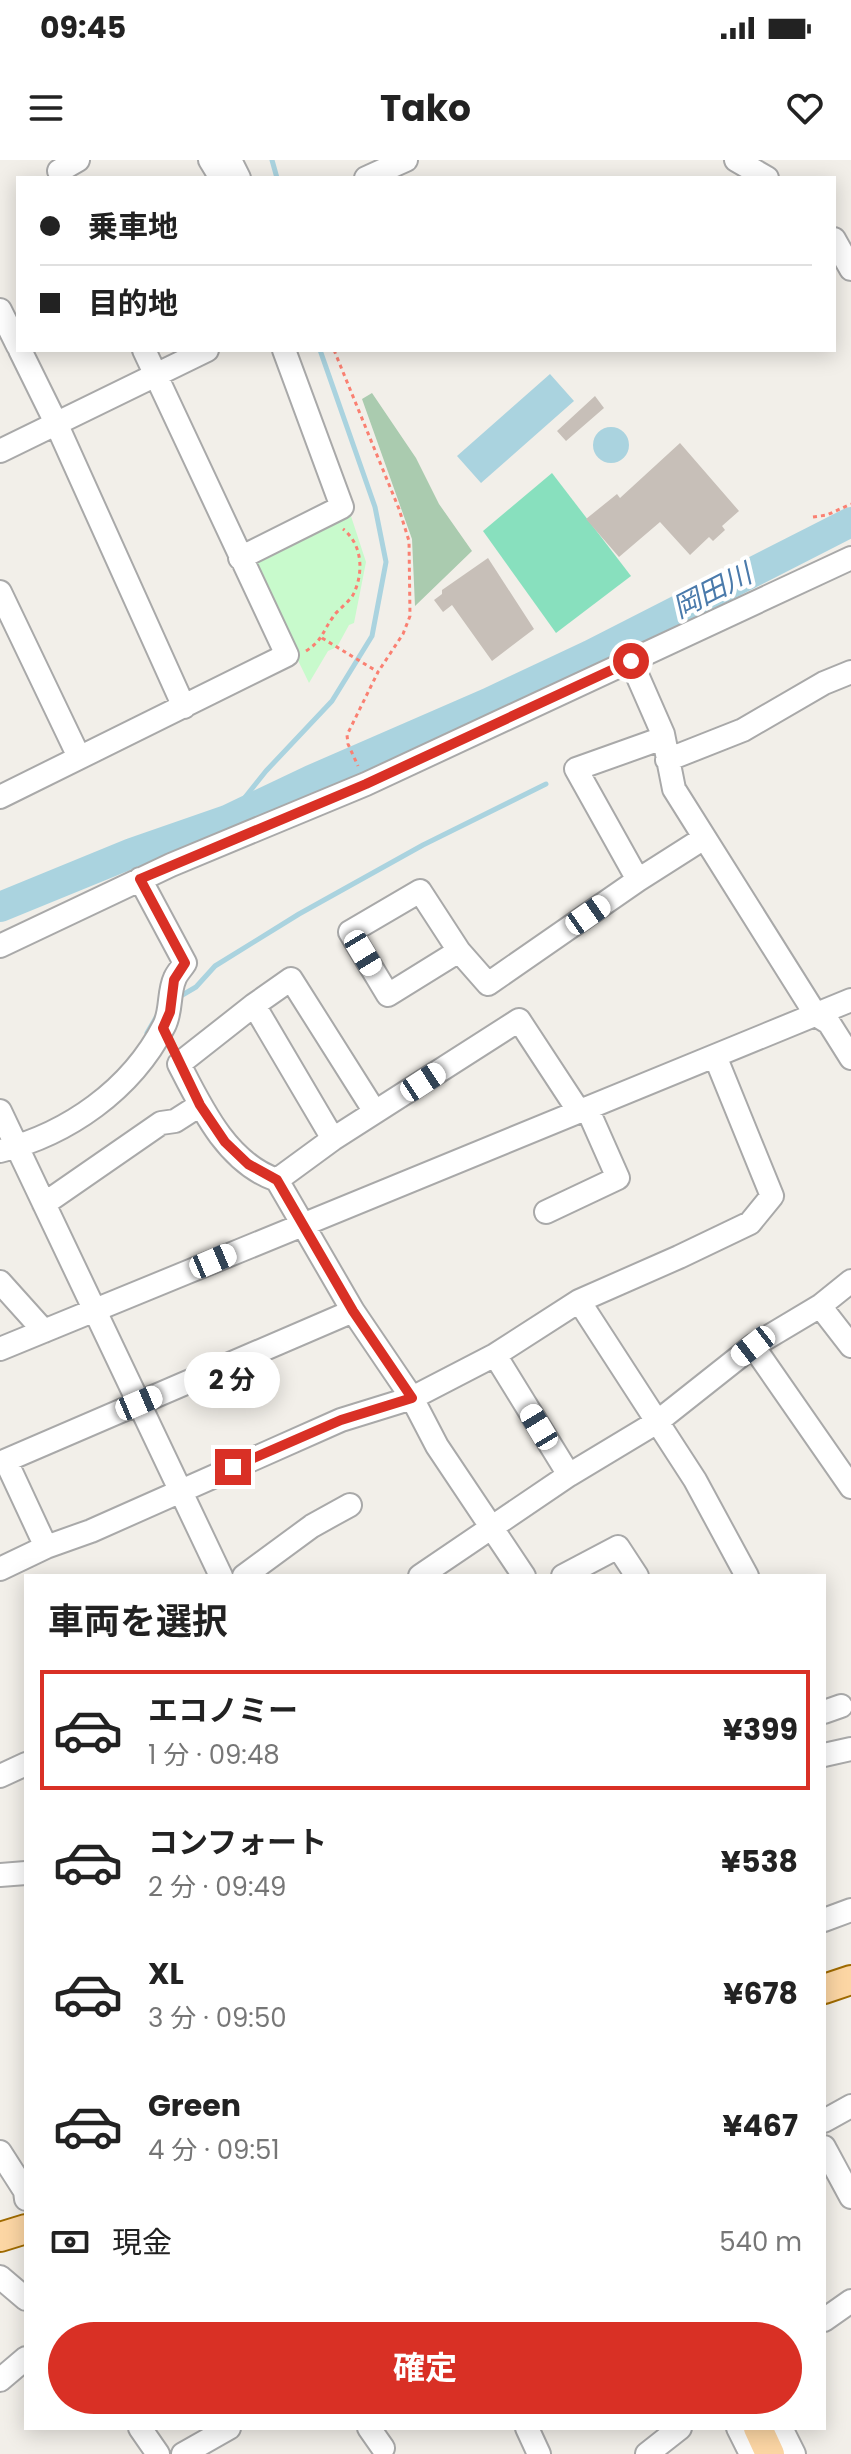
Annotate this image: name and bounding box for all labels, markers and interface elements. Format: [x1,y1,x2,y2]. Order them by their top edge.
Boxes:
text: 09:45 [40,6,126,49]
text: Tako [380,83,471,134]
icon: menu [24,86,68,130]
icon: heart [783,86,827,130]
text: 乗車地 [88,205,178,248]
text: 目的地 [88,282,178,325]
water label: 岡田川 [666,553,761,627]
route start [613,643,649,679]
car [561,891,615,939]
car [340,926,386,980]
car [396,1059,450,1105]
car [186,1241,240,1281]
car [727,1322,779,1370]
callout: 2 分 [185,1351,281,1407]
text: 2 分 [209,1362,255,1398]
car [112,1383,166,1423]
car [516,1400,562,1454]
route end [215,1449,251,1485]
text: 車両を選択 [48,1596,228,1647]
text: エコノミー [148,1689,298,1732]
icon: car [52,1694,124,1766]
text: ¥399 [723,1708,798,1751]
text: 1 分 · 09:48 [148,1737,280,1773]
text: コンフォート [148,1821,327,1864]
icon: car [52,1826,124,1898]
text: ¥538 [721,1840,798,1883]
text: 2 分 · 09:49 [148,1869,286,1905]
text: XL [148,1952,184,1995]
icon: car [52,1958,124,2030]
text: ¥678 [723,1972,798,2015]
text: 3 分 · 09:50 [148,2000,287,2036]
text: Green [148,2084,241,2127]
icon: car [52,2090,124,2162]
text: ¥467 [722,2104,798,2147]
text: 4 分 · 09:51 [148,2132,280,2168]
icon: cash [48,2220,92,2264]
text: 現金 [112,2221,172,2264]
text: 540 m [719,2224,802,2260]
button: 確定 [48,2322,802,2414]

